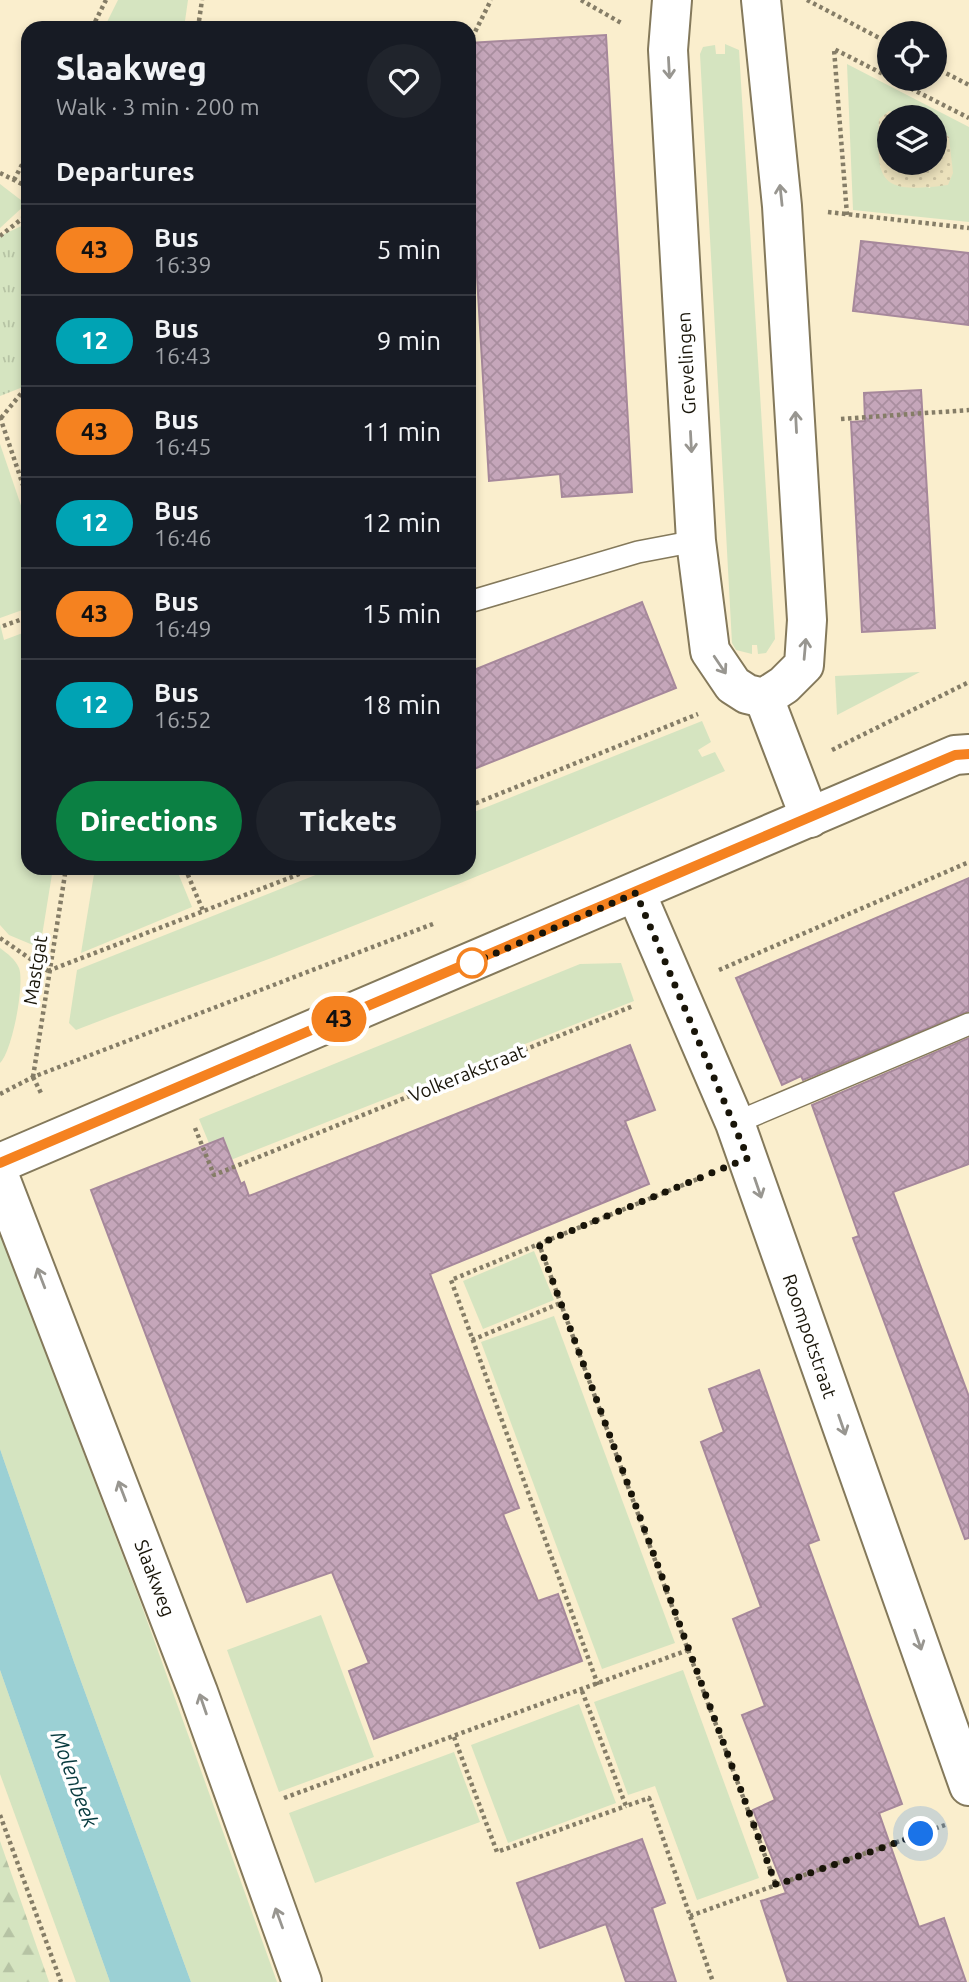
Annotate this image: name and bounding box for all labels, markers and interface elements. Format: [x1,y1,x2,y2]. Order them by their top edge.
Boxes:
map controls [877,21,947,175]
button: locate [877,21,947,91]
button: heart [367,44,441,118]
text: Slaakweg [56,49,207,86]
one-way arrow [663,56,676,79]
text: Walk · 3 min · 200 m [56,94,260,119]
button: layers [877,105,947,175]
text: Departures [56,157,194,186]
one-way arrow [774,184,787,207]
text: Bus [154,223,199,252]
text: 5 min [377,235,441,264]
text: 43 [81,236,108,263]
text: 16:39 [154,252,212,277]
street label: Grevelingen [672,311,700,415]
text: Bus [154,314,199,343]
text: 9 min [377,326,441,355]
text: 12 [81,327,108,354]
text: 16:43 [154,343,212,368]
text: Bus [154,405,199,434]
one-way arrow [789,411,802,434]
text: 11 min [362,417,441,446]
text: 43 [81,418,108,445]
one-way arrow [684,430,697,453]
text: 16:45 [154,434,212,459]
text: Bus [154,496,199,525]
text: 12 min [362,508,441,537]
text: 12 [81,509,108,536]
text: 16:46 [154,525,212,550]
text: Bus [154,587,199,616]
text: 15 min [362,599,441,628]
text: 43 [81,600,108,627]
text: 16:49 [154,616,212,641]
one-way arrow [799,638,812,661]
one-way arrow [713,655,727,675]
text: Bus [154,678,199,707]
text: 18 min [362,690,441,719]
text: 12 [81,691,108,718]
text: 16:52 [154,707,212,732]
button: Directions [56,781,242,861]
button: Tickets [256,781,441,861]
street label: Mastgat [19,933,51,1006]
unlabelled marker [457,948,487,978]
line badge: 43 [308,996,370,1042]
text: 43 [325,1005,353,1032]
street label: Volkerakstraat [406,1039,529,1106]
one-way arrow [753,1176,765,1198]
one-way arrow [33,1268,46,1290]
street label: Roompotstraat [778,1271,842,1402]
one-way arrow [837,1414,849,1436]
one-way arrow [115,1480,127,1502]
street label: Slaakweg [130,1537,180,1619]
one-way arrow [913,1628,925,1650]
one-way arrow [196,1693,208,1715]
water label: Molenbeek [47,1728,104,1831]
your location [903,1816,938,1851]
one-way arrow [271,1907,284,1929]

